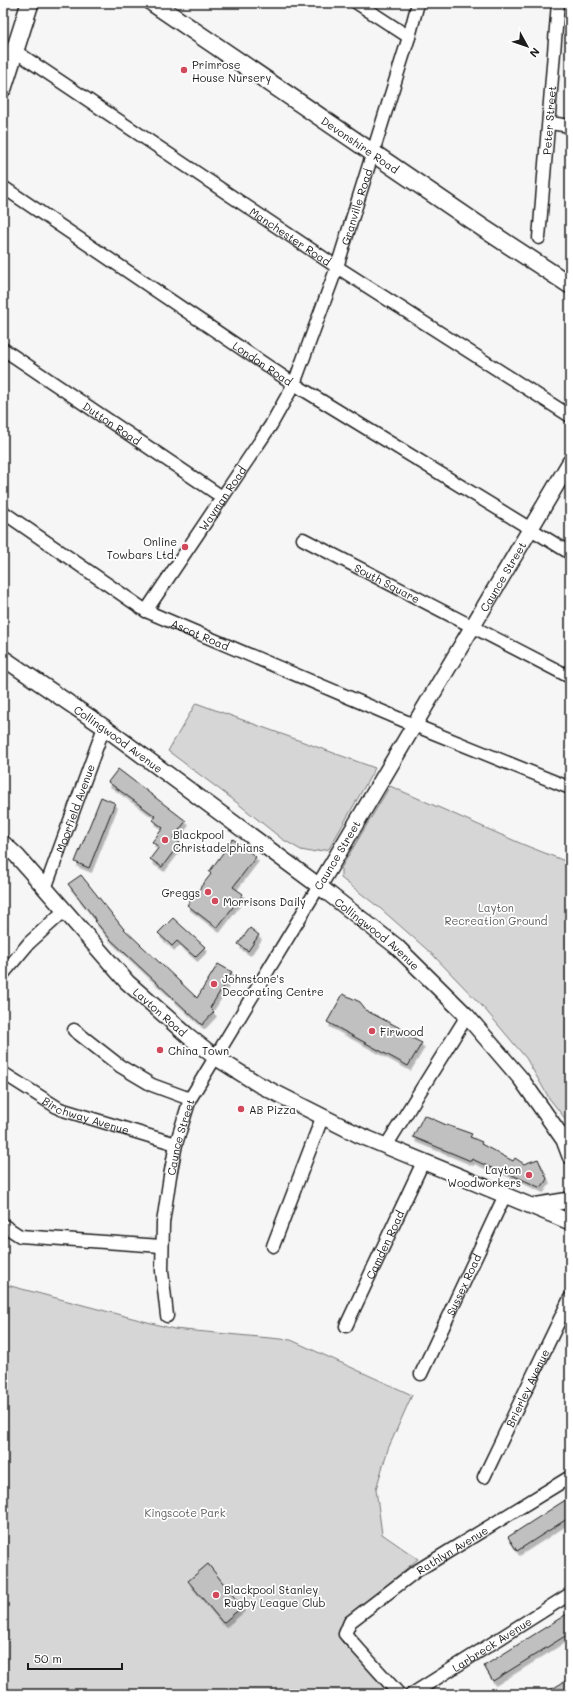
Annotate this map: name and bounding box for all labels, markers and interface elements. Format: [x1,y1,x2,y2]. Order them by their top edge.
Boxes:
north arrow [507,26,547,66]
text: N [527,45,543,61]
place label: Primrose House Nursery [192,57,271,85]
marker: Primrose House Nursery [179,65,189,75]
street label: Peter Street [538,85,559,156]
street label: Devonshire Road [319,113,402,176]
street label: Granville Road [337,167,375,247]
street label: Manchester Road [247,203,334,269]
street label: London Road [230,337,296,389]
street label: Dutton Road [80,398,144,448]
street label: Wayman Road [195,463,249,533]
place label: Online Towbars Ltd. [107,534,177,562]
street label: Caunce Street [476,538,529,614]
marker: Online Towbars Ltd. [180,542,190,552]
street label: South Square [352,559,423,606]
street label: Ascot Road [169,615,232,653]
street label: Collingwood Avenue [71,701,166,776]
street label: Moorfield Avenue [51,762,97,855]
street label: Caunce Street [310,817,364,893]
place label: Blackpool Christadelphians [173,827,264,855]
marker: Blackpool Christadelphians [160,835,170,845]
place label: Greggs [161,885,200,900]
marker: Greggs [203,887,213,897]
place label: Morrisons Daily [223,894,306,909]
street label: Collingwood Avenue [332,894,423,973]
marker: Morrisons Daily [210,896,220,906]
park label: Layton Recreation Ground [444,900,548,928]
place label: Johnstone's Decorating Centre [222,971,324,999]
marker: Johnstone's Decorating Centre [209,979,219,989]
street label: Layton Road [130,984,190,1039]
place label: Firwood [380,1024,424,1039]
marker: Firwood [367,1026,377,1036]
place label: China Town [168,1043,229,1058]
marker: China Town [155,1045,165,1055]
street label: Birchway Avenue [40,1092,131,1137]
street label: Caunce Street [163,1097,197,1177]
place label: AB Pizza [249,1102,296,1117]
marker: AB Pizza [236,1104,246,1114]
place label: Layton Woodworkers [447,1162,521,1190]
marker: Layton Woodworkers [524,1170,534,1180]
street label: Camden Road [362,1208,407,1281]
street label: Sussex Road [442,1251,484,1318]
street label: Brierley Avenue [502,1346,552,1429]
park label: Kingscote Park [145,1505,226,1520]
street label: Rathlyn Avenue [413,1522,491,1577]
place label: Blackpool Stanley Rugby League Club [224,1582,326,1610]
marker: Blackpool Stanley Rugby League Club [211,1590,221,1600]
street label: Larbreck Avenue [449,1613,534,1675]
scale bar [28,1645,122,1671]
text: 50 m [34,1650,62,1666]

